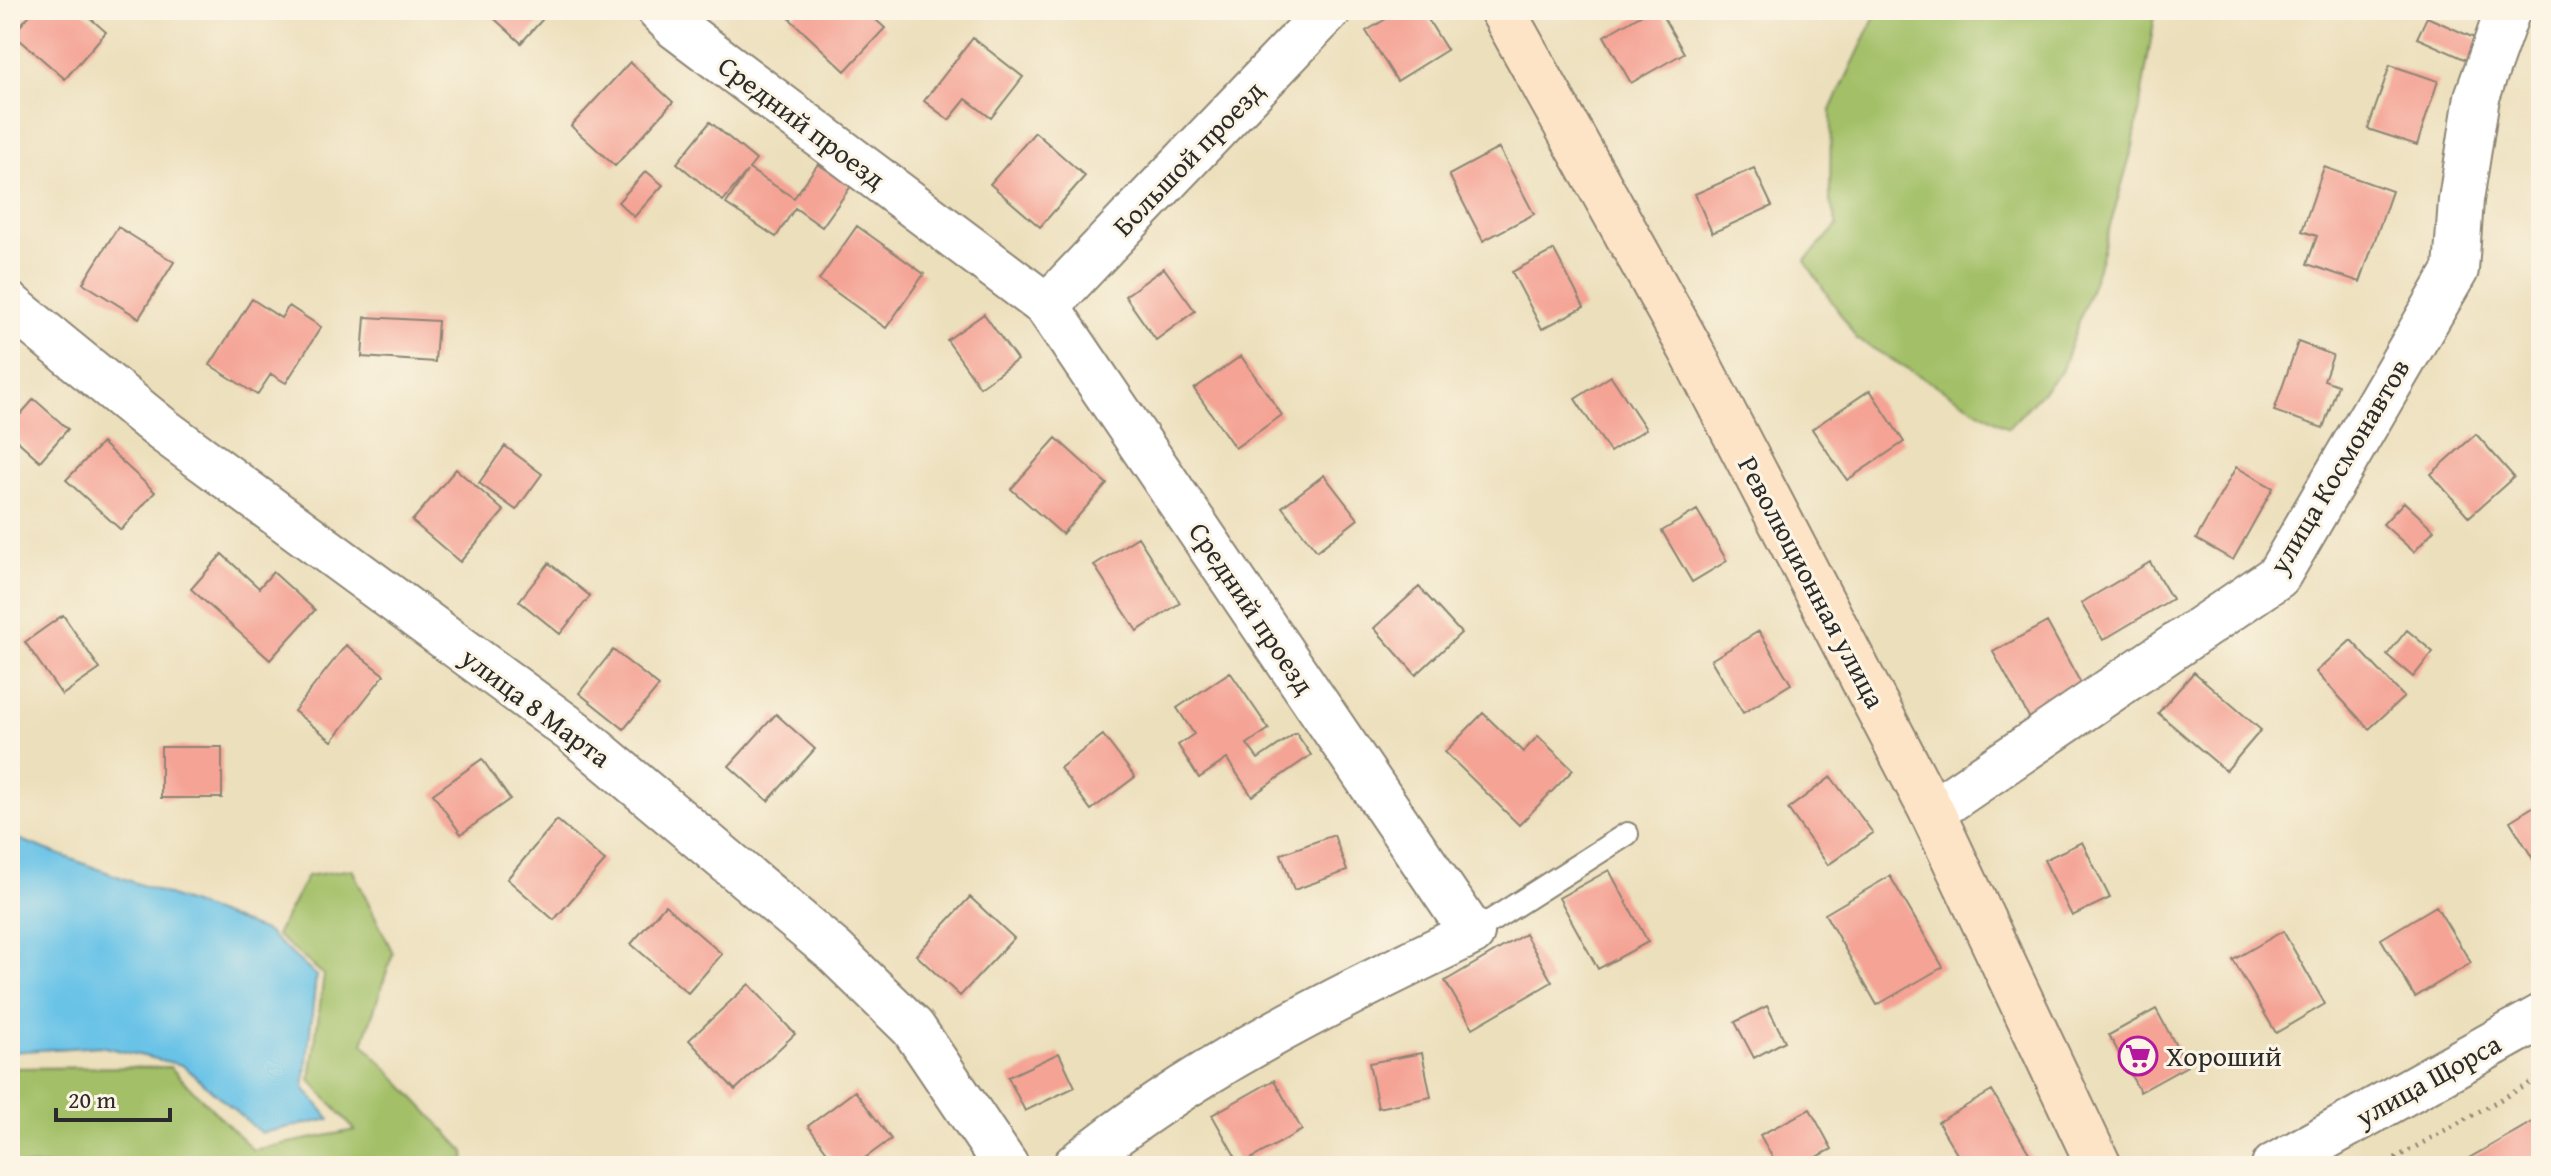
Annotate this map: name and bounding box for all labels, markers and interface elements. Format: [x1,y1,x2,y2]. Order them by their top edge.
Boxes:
street label: Средний проезд [710,45,895,198]
street label: Большой проезд [1102,70,1273,245]
street label: улица Космонавтов [2257,350,2419,582]
street label: Революционная улица [1729,448,1897,716]
street label: Средний проезд [1179,513,1325,702]
street label: улица 8 Марта [452,636,621,777]
street label: улица Щорса [2347,1022,2508,1137]
supermarket icon: Хороший [2117,1035,2159,1077]
place label: Хороший [2166,1035,2282,1076]
scale bar [56,1072,170,1122]
text: 20 m [68,1082,116,1117]

